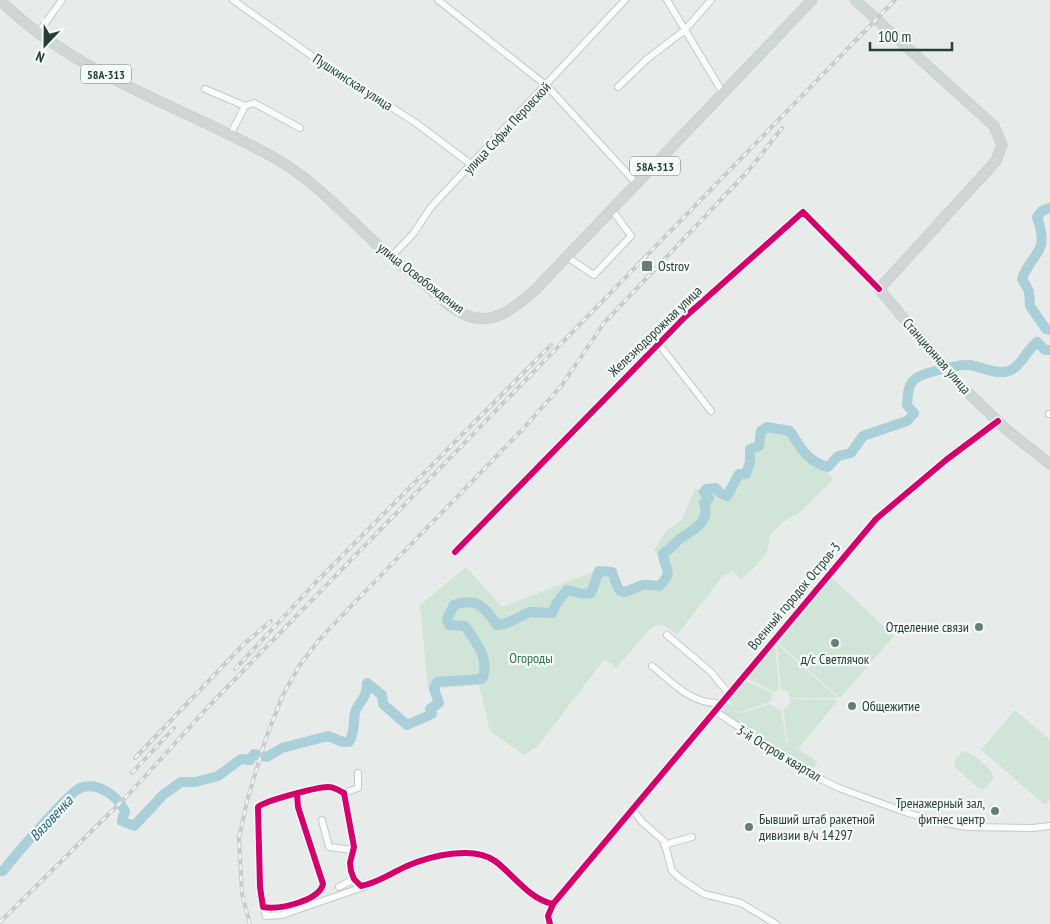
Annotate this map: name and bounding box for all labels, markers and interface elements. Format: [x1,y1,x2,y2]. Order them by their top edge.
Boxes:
north arrow [20,20,70,70]
scale bar [870,20,952,52]
text: 100 m [878,27,911,46]
text: N [33,47,47,67]
street label: Пушкинская улица [310,50,396,114]
road number: 58А-313 [81,64,131,84]
street label: улица Софьи Перовской [460,78,554,178]
road number: 58А-313 [630,157,680,176]
street label: улица Освобождения [374,238,468,318]
place label: Ostrov [658,257,690,275]
marker: Ostrov [640,259,654,273]
street label: Железнодорожная улица [604,282,706,381]
street label: Станционная улица [899,314,975,398]
street label: Военный городок Остров-3 [744,538,844,654]
place label: Отделение связи [886,618,969,636]
marker: Отделение связи [973,621,985,633]
marker: д/с Светлячок [829,637,841,649]
park label: Огороды [509,649,553,667]
place label: д/с Светлячок [801,650,870,668]
place label: Общежитие [862,697,920,715]
marker: Общежитие [846,700,858,712]
street label: 3-й Остров квартал [733,721,825,785]
water label: Вязовенка [25,791,77,845]
place label: Тренажерный зал, фитнес центр [896,794,985,828]
marker: Тренажерный зал, фитнес центр [989,805,1001,817]
place label: Бывший штаб ракетной дивизии в/ч 14297 [759,810,875,844]
marker: Бывший штаб ракетной дивизии в/ч 14297 [743,821,755,833]

